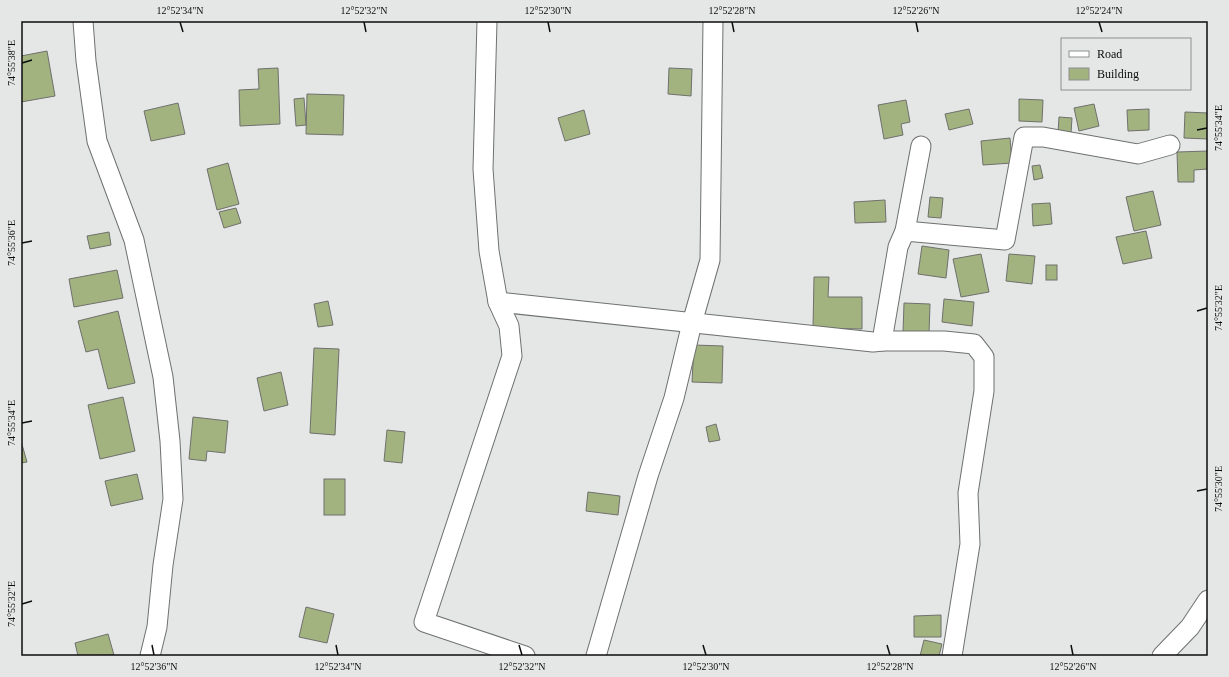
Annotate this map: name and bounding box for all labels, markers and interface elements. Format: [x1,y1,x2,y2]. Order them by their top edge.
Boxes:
text: 12°52'34"N [156,5,204,16]
text: 12°52'32"N [340,5,388,16]
text: 12°52'30"N [524,5,572,16]
text: 12°52'28"N [708,5,756,16]
text: 12°52'26"N [892,5,940,16]
text: 12°52'24"N [1075,5,1123,16]
legend [1061,38,1191,90]
text: 74°55'38"E [6,40,17,86]
text: Road [1097,47,1122,61]
text: Building [1097,67,1139,81]
text: 74°55'34"E [1213,105,1224,151]
text: 74°55'36"E [6,220,17,266]
text: 74°55'32"E [1213,285,1224,331]
text: 74°55'34"E [6,400,17,446]
text: 74°55'30"E [1213,466,1224,512]
text: 74°55'32"E [6,581,17,627]
text: 12°52'36"N [130,661,178,672]
text: 12°52'34"N [314,661,362,672]
text: 12°52'32"N [498,661,546,672]
text: 12°52'30"N [682,661,730,672]
text: 12°52'28"N [866,661,914,672]
text: 12°52'26"N [1049,661,1097,672]

